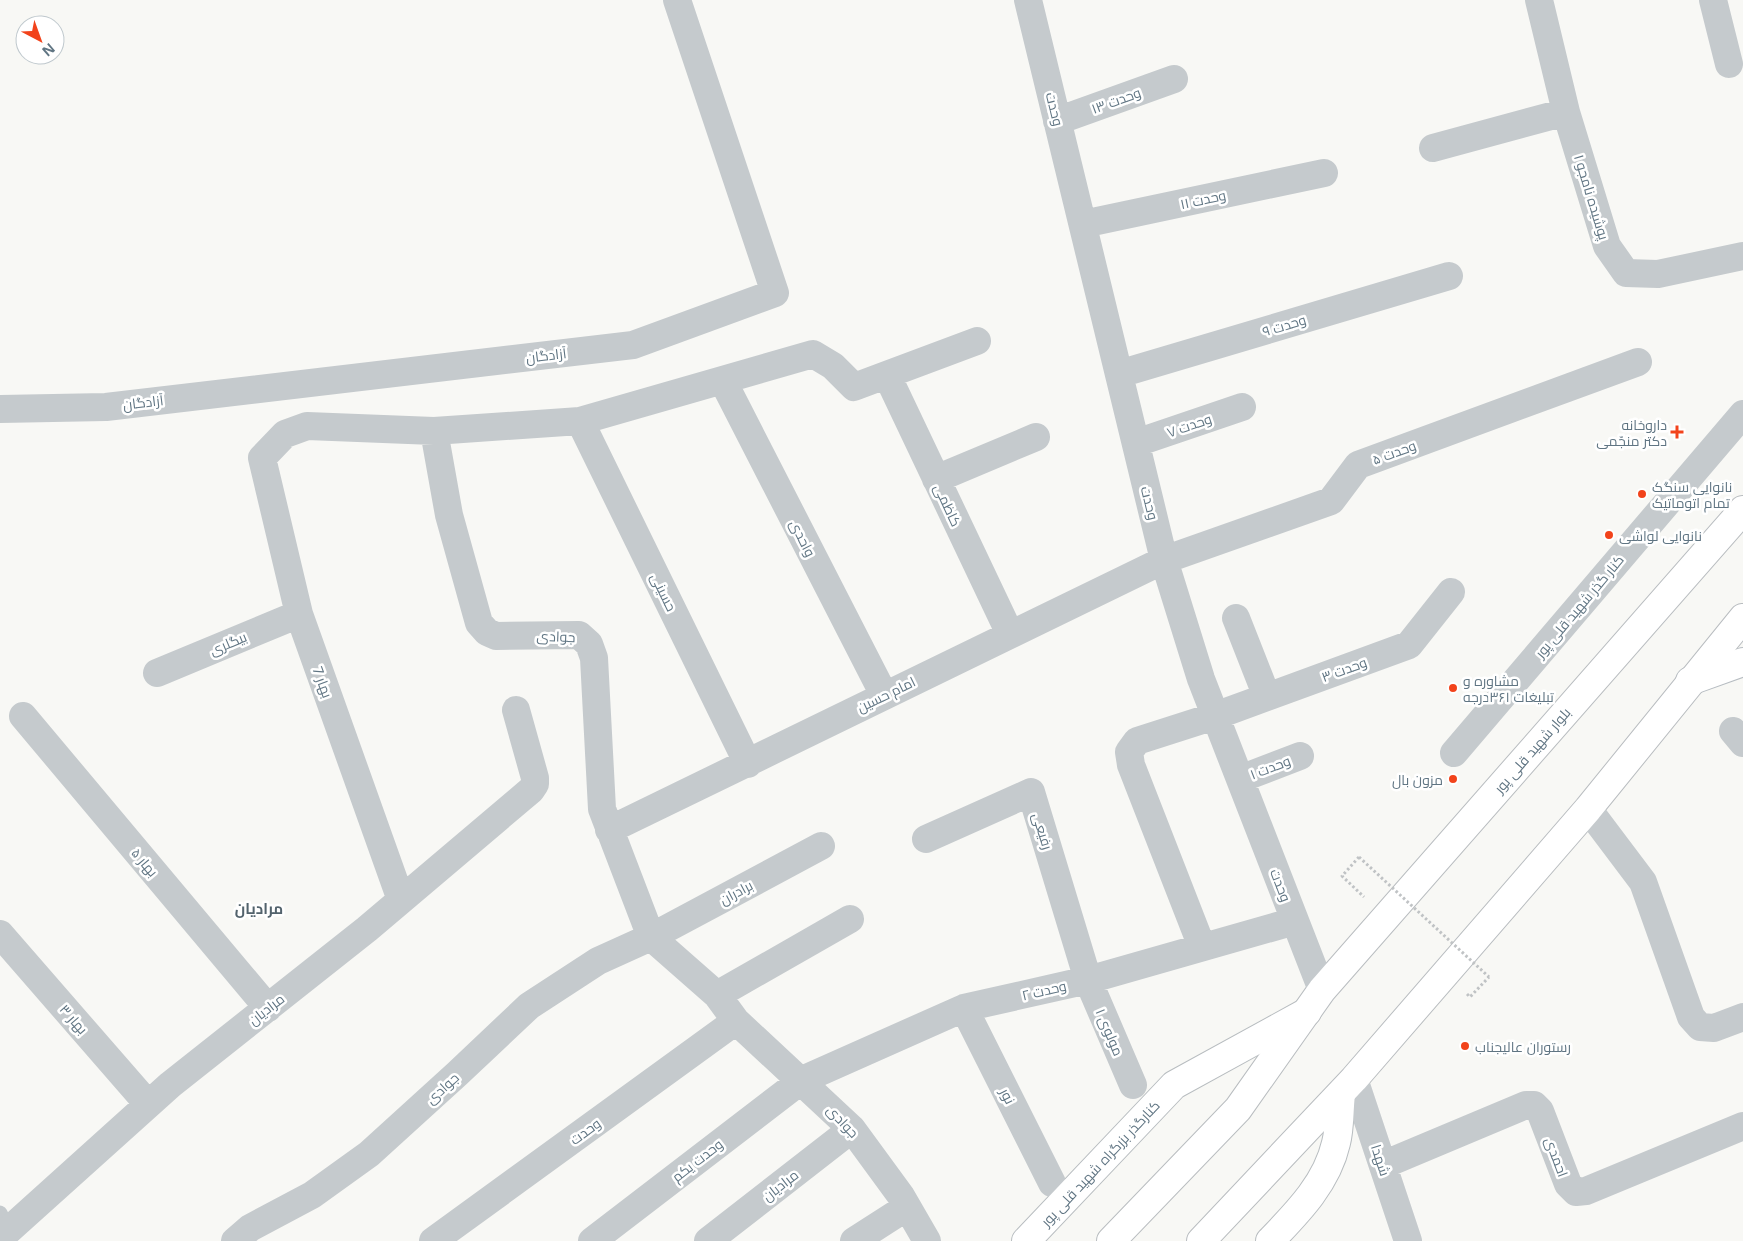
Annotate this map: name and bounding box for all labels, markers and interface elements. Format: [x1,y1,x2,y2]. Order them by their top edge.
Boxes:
north arrow [15,15,65,65]
text: N [38,39,59,61]
street label: وحدت ۱۳ [1089,82,1143,118]
street label: وحدت [1042,90,1068,128]
street label: پوشیده نامجو ۱ [1569,152,1614,242]
street label: وحدت ۱۱ [1178,185,1228,213]
street label: وحدت ۹ [1260,309,1308,341]
street label: آزادگان [525,343,568,367]
street label: آزادگان [122,390,165,414]
street label: وحدت ۷ [1164,408,1214,442]
place label: داروخانه دکتر منجّمی [1596,415,1667,450]
marker: داروخانه دکتر منجّمی [1671,426,1683,438]
street label: وحدت ۵ [1369,435,1419,469]
place label: نانوایی سنگک تمام اتوماتیک [1652,477,1732,513]
street label: کاظمی [930,481,966,529]
street label: وحدت [1137,484,1163,522]
marker: نانوایی سنگک تمام اتوماتیک [1636,488,1648,500]
street label: واحدی [786,516,820,560]
place label: نانوایی لواشی [1619,526,1702,545]
marker: نانوایی لواشی [1603,529,1615,541]
street label: کنار گذر شهید قلی پور [1530,550,1628,663]
street label: حسینی [647,570,681,614]
street label: جوادی [536,626,576,646]
street label: بیگلری [206,627,250,659]
street label: وحدت ۳ [1319,652,1369,686]
street label: بهار 7 [309,664,337,700]
place label: مشاوره و تبلیغات ۳۶۱درجه [1463,671,1554,706]
street label: امام حسین [854,672,919,717]
marker: مشاوره و تبلیغات ۳۶۱درجه [1447,682,1459,694]
street label: بلوار شهید قلی پور [1489,703,1575,798]
street label: وحدت ۱ [1247,751,1293,783]
place label: مزون بال [1392,770,1443,789]
marker: مزون بال [1447,773,1459,785]
street label: رفیعی [1028,810,1058,852]
street label: بهار ۵ [127,844,163,880]
street label: وحدت [1266,866,1296,904]
street label: برادران [716,875,756,909]
district label: مرادیان [235,898,283,918]
street label: وحدت ۲ [1020,976,1068,1004]
street label: مرادیان [244,989,288,1029]
street label: بهار ۳ [56,1000,92,1038]
street label: مولوی ۱ [1092,1005,1128,1059]
place label: رستوران عالیجناب [1475,1037,1571,1056]
marker: رستوران عالیجناب [1459,1040,1471,1052]
street label: جوادی [421,1068,463,1108]
street label: نور [996,1084,1020,1107]
street label: کنارگذر بزرگراه شهید قلی پور [1036,1096,1164,1232]
street label: جوادی [823,1100,863,1142]
street label: وحدت [566,1113,604,1149]
street label: وحدت یکم [668,1134,727,1187]
street label: احمدی [1541,1134,1573,1180]
street label: شهدا [1367,1142,1395,1178]
street label: مرادیان [758,1165,802,1205]

